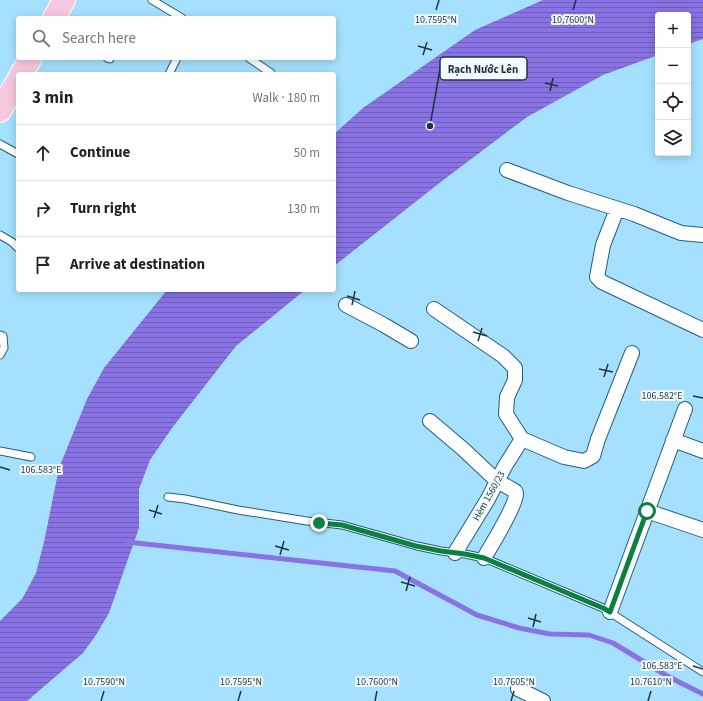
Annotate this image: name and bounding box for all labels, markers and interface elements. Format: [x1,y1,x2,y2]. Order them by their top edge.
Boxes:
map controls [655,12,691,156]
button: + [655,12,691,48]
text: 10.7595°N [415,13,457,27]
text: 10.7600°N [552,13,594,27]
search box [16,16,336,60]
icon: search [30,27,52,49]
text: Search here [62,28,136,49]
button: − [655,48,691,84]
callout: Rạch Nước Lên [440,57,527,80]
text: Rạch Nước Lên [448,62,518,77]
button: locate [655,84,691,120]
text: 3 min [32,86,73,110]
text: Walk · 180 m [252,89,320,107]
button: layers [655,120,691,156]
icon: ahead [32,142,54,164]
text: Continue [70,142,130,163]
text: 50 m [294,144,320,162]
icon: right [32,198,54,220]
text: Turn right [70,198,136,219]
text: 130 m [287,200,320,218]
icon: arrive [32,254,54,276]
text: Arrive at destination [70,254,205,275]
text: 106.582°E [642,389,682,403]
text: 106.583°E [21,463,61,477]
street label: Hẻm 1560/23 [470,468,508,523]
route start [638,502,656,520]
route end [310,514,328,532]
text: 106.583°E [642,659,682,673]
text: 10.7590°N [83,675,125,689]
text: 10.7595°N [220,675,262,689]
text: 10.7600°N [356,675,398,689]
text: 10.7605°N [493,675,535,689]
text: 10.7610°N [630,675,672,689]

